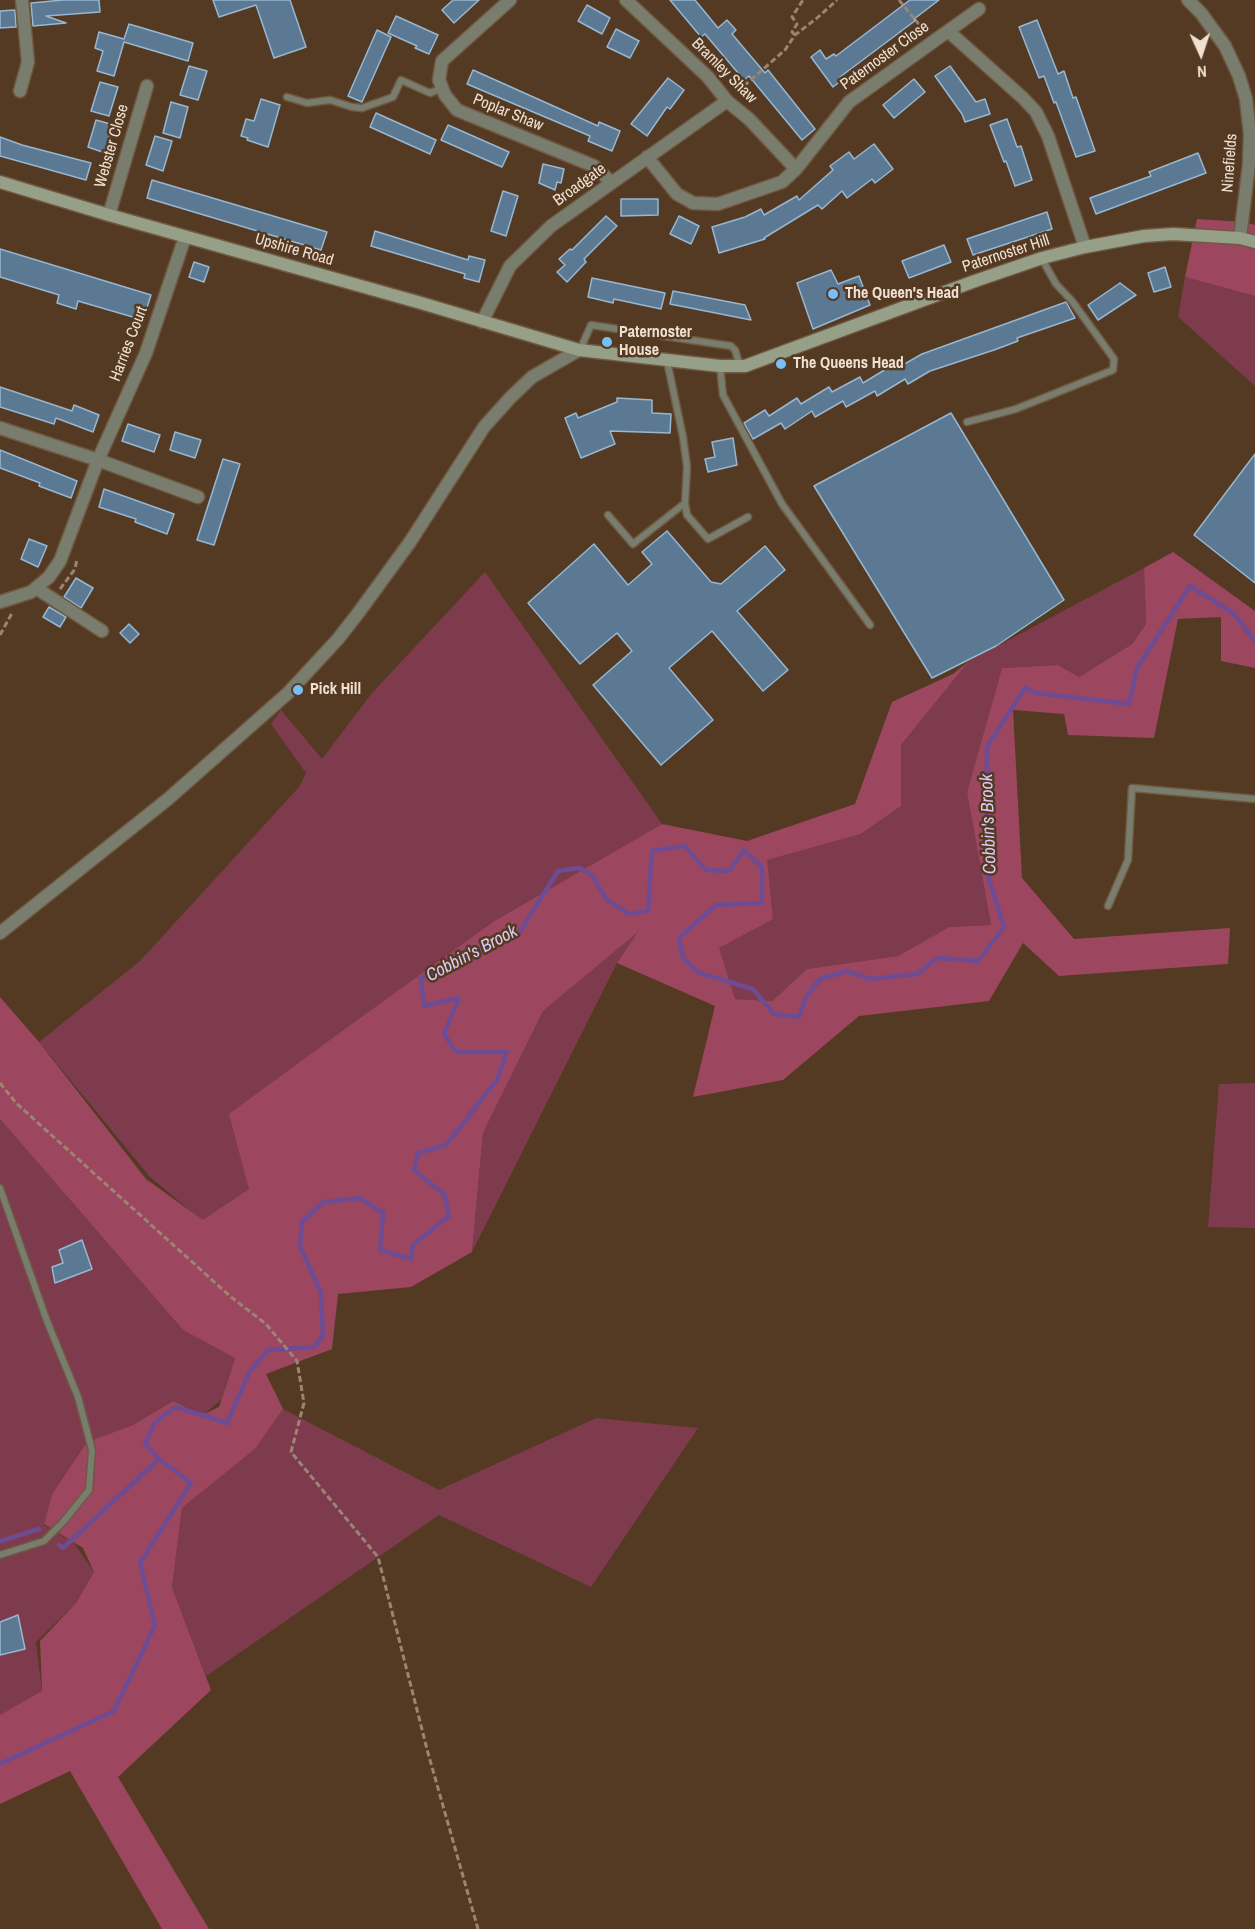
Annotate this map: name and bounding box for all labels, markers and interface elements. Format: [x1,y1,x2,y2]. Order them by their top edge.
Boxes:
street label: Paternoster Close [837,17,933,95]
north arrow [1171,24,1231,84]
street label: Bramley Shaw [687,34,761,108]
text: N [1197,61,1207,83]
street label: Poplar Shaw [470,90,546,136]
street label: Webster Close [91,102,133,190]
street label: Ninefields [1218,133,1242,193]
street label: Broadgate [550,159,610,211]
street label: Upshire Road [252,230,336,270]
street label: Paternoster Hill [960,231,1052,277]
place label: The Queen's Head [845,284,959,304]
marker: The Queen's Head [826,287,840,301]
street label: Harries Court [106,304,152,384]
place label: Paternoster House [619,323,692,361]
marker: Paternoster House [600,335,614,349]
place label: The Queens Head [793,354,904,374]
marker: The Queens Head [774,357,788,371]
place label: Pick Hill [310,680,361,700]
marker: Pick Hill [291,683,305,697]
water label: Cobbin's Brook [976,773,1002,875]
water label: Cobbin's Brook [423,921,521,987]

